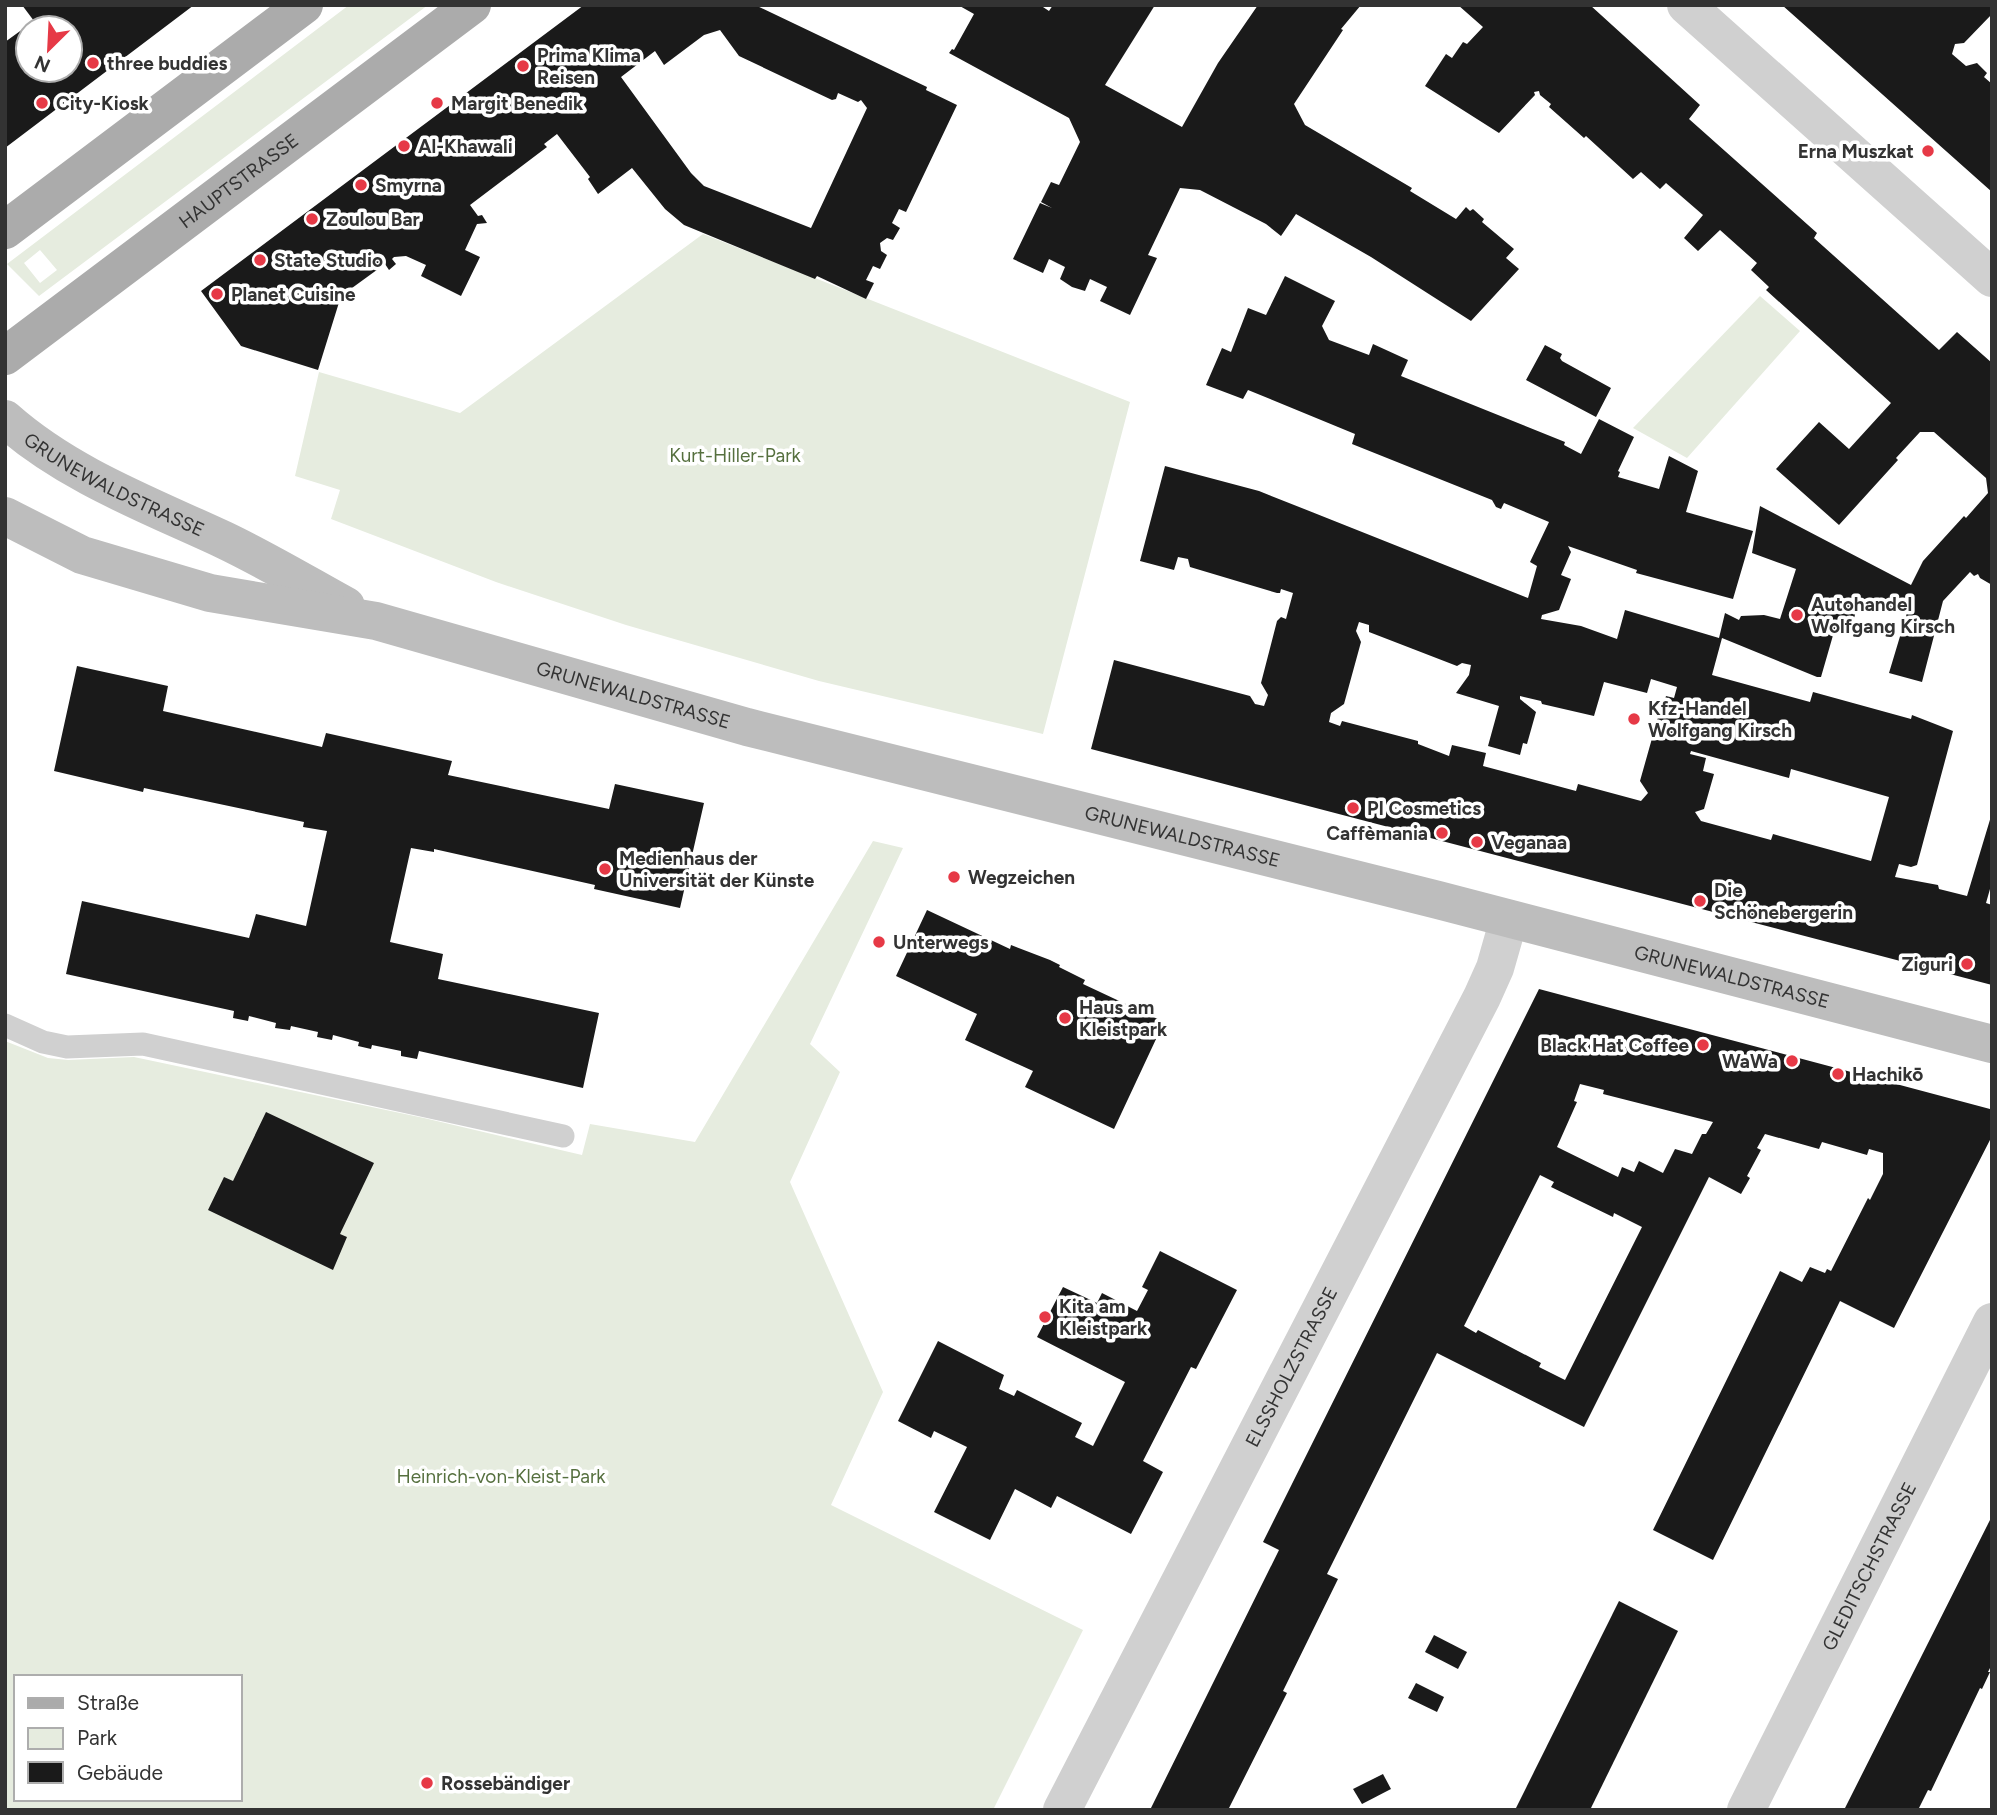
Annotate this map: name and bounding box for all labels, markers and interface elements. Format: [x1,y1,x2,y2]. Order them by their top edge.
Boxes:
north arrow [14,14,84,84]
place label: Prima Klima Reisen [537,44,641,89]
text: N [31,51,54,78]
place label: three buddies [107,52,227,75]
marker: three buddies [85,55,101,71]
marker: Prima Klima Reisen [515,58,531,74]
place label: City-Kiosk [56,92,150,115]
place label: Margit Benedik [451,92,584,115]
marker: City-Kiosk [34,95,50,111]
marker: Margit Benedik [429,95,445,111]
street label: HAUPTSTRASSE [174,129,303,233]
place label: Al-Khawali [418,135,513,158]
marker: Al-Khawali [396,138,412,154]
place label: Erna Muszkat [1798,140,1914,163]
marker: Erna Muszkat [1920,143,1936,159]
place label: Smyrna [375,174,442,197]
marker: Smyrna [353,177,369,193]
place label: Zoulou Bar [326,208,420,231]
marker: Zoulou Bar [304,211,320,227]
place label: State Studio [274,249,383,272]
marker: State Studio [252,252,268,268]
place label: Planet Cuisine [231,283,356,306]
marker: Planet Cuisine [209,286,225,302]
street label: GRUNEWALDSTRASSE [19,428,208,541]
park label: Kurt-Hiller-Park [669,444,802,467]
place label: Autohandel Wolfgang Kirsch [1811,593,1955,638]
marker: Autohandel Wolfgang Kirsch [1789,607,1805,623]
street label: GRUNEWALDSTRASSE [534,656,733,734]
place label: Kfz-Handel Wolfgang Kirsch [1648,697,1792,742]
marker: Kfz-Handel Wolfgang Kirsch [1626,711,1642,727]
place label: PI Cosmetics [1367,797,1481,820]
marker: PI Cosmetics [1345,800,1361,816]
street label: GRUNEWALDSTRASSE [1082,801,1283,872]
place label: Caffèmania [1326,822,1428,845]
marker: Caffèmania [1434,825,1450,841]
place label: Veganaa [1491,831,1567,854]
marker: Veganaa [1469,834,1485,850]
place label: Medienhaus der Universität der Künste [619,847,815,892]
marker: Medienhaus der Universität der Künste [597,861,613,877]
place label: Wegzeichen [968,866,1075,889]
marker: Wegzeichen [946,869,962,885]
place label: Die Schönebergerin [1714,879,1853,924]
marker: Die Schönebergerin [1692,893,1708,909]
place label: Unterwegs [893,931,989,954]
marker: Unterwegs [871,934,887,950]
street label: GRUNEWALDSTRASSE [1632,940,1832,1013]
place label: Ziguri [1902,953,1953,976]
marker: Ziguri [1959,956,1975,972]
place label: Haus am Kleistpark [1079,996,1168,1041]
marker: Haus am Kleistpark [1057,1010,1073,1026]
place label: Black Hat Coffee [1540,1034,1689,1057]
marker: Black Hat Coffee [1695,1037,1711,1053]
place label: WaWa [1722,1050,1778,1073]
marker: WaWa [1784,1053,1800,1069]
place label: Hachikō [1852,1063,1923,1086]
marker: Hachikō [1830,1066,1846,1082]
street label: ELSSHOLZSTRASSE [1241,1283,1342,1451]
place label: Kita am Kleistpark [1059,1295,1148,1340]
marker: Kita am Kleistpark [1037,1309,1053,1325]
park label: Heinrich-von-Kleist-Park [396,1465,606,1488]
street label: GLEDITSCHSTRASSE [1817,1478,1921,1654]
legend [14,1675,242,1801]
text: Straße [77,1690,139,1715]
text: Park [77,1725,118,1750]
text: Gebäude [77,1760,163,1785]
place label: Rossebändiger [441,1772,570,1795]
marker: Rossebändiger [419,1775,435,1791]

